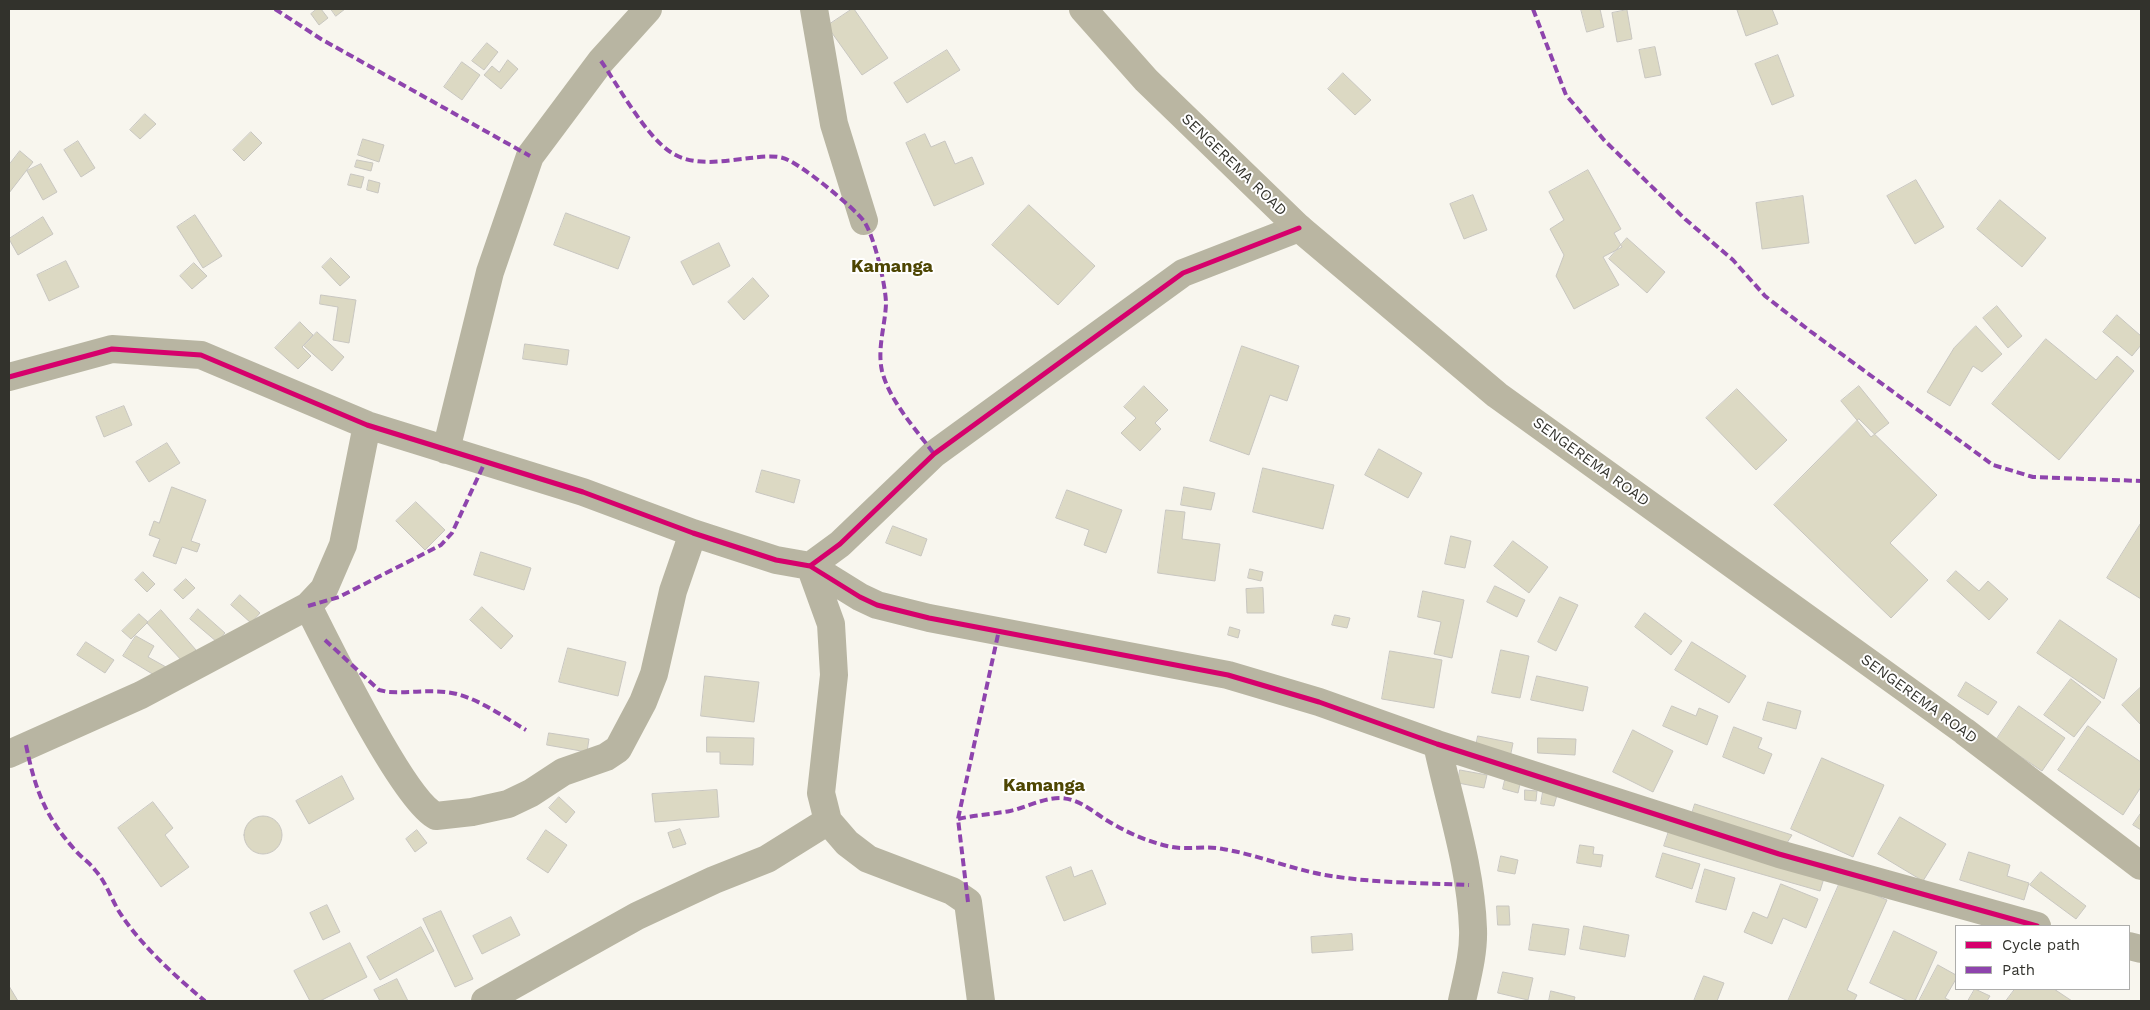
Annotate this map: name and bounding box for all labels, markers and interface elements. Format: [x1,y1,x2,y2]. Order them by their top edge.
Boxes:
street label: SENGEREMA ROAD [1178,110,1290,220]
district label: Kamanga [851,256,933,278]
street label: SENGEREMA ROAD [1529,414,1653,510]
street label: SENGEREMA ROAD [1857,651,1981,747]
district label: Kamanga [1003,775,1085,797]
legend [1955,925,2130,990]
text: Cycle path [2002,936,2080,954]
text: Path [2002,961,2035,979]

